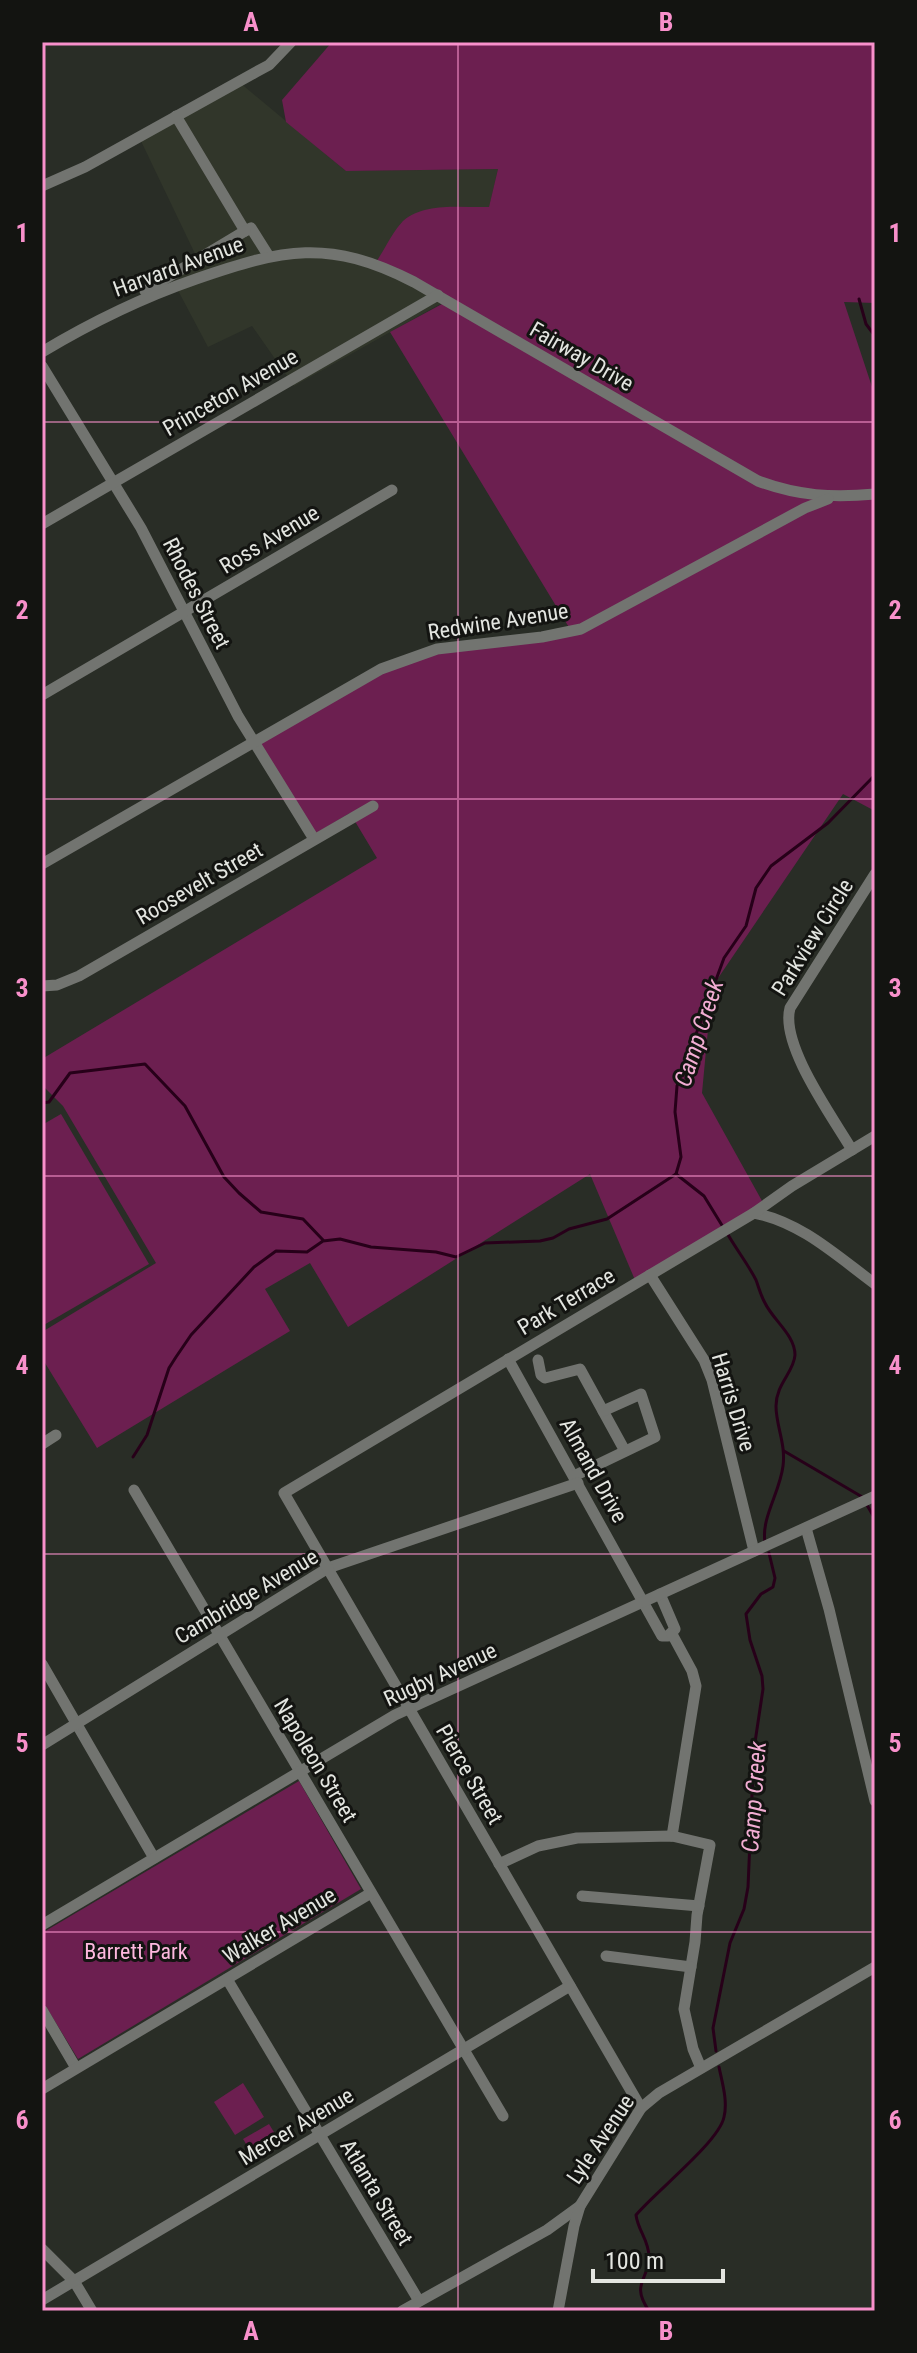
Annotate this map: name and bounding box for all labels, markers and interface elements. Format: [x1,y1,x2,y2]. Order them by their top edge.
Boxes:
text: A [243,7,259,37]
text: B [659,7,673,37]
text: 1 [15,218,29,248]
text: 1 [888,218,902,248]
street label: Harvard Avenue [110,231,247,302]
street label: Fairway Drive [526,317,638,396]
street label: Princeton Avenue [158,344,302,441]
street label: Ross Avenue [215,500,323,579]
street label: Rhodes Street [158,534,235,653]
text: 2 [15,595,29,625]
text: 2 [888,595,902,625]
street label: Redwine Avenue [426,598,570,645]
street label: Roosevelt Street [132,837,267,930]
street label: Parkview Circle [767,874,858,1000]
text: 3 [15,973,29,1003]
text: 3 [888,973,902,1003]
water label: Camp Creek [669,975,730,1090]
street label: Park Terrace [513,1263,619,1340]
text: 4 [15,1350,29,1380]
street label: Harris Drive [707,1350,760,1454]
text: 4 [888,1350,902,1380]
street label: Almand Drive [555,1414,632,1527]
street label: Cambridge Avenue [170,1544,322,1649]
street label: Rugby Avenue [380,1637,501,1711]
street label: Napoleon Street [269,1694,362,1827]
street label: Pierce Street [431,1720,508,1829]
text: 5 [15,1728,29,1758]
text: 5 [888,1728,902,1758]
water label: Camp Creek [736,1740,772,1853]
street label: Walker Avenue [218,1882,340,1969]
park label: Barrett Park [84,1939,188,1964]
street label: Mercer Avenue [235,2082,358,2170]
street label: Lyle Avenue [562,2090,639,2189]
text: 6 [15,2105,29,2135]
text: 6 [888,2105,902,2135]
street label: Atlanta Street [335,2135,418,2250]
scale bar [593,2233,723,2283]
text: 100 m [605,2247,664,2275]
text: A [243,2316,259,2346]
text: B [659,2316,673,2346]

